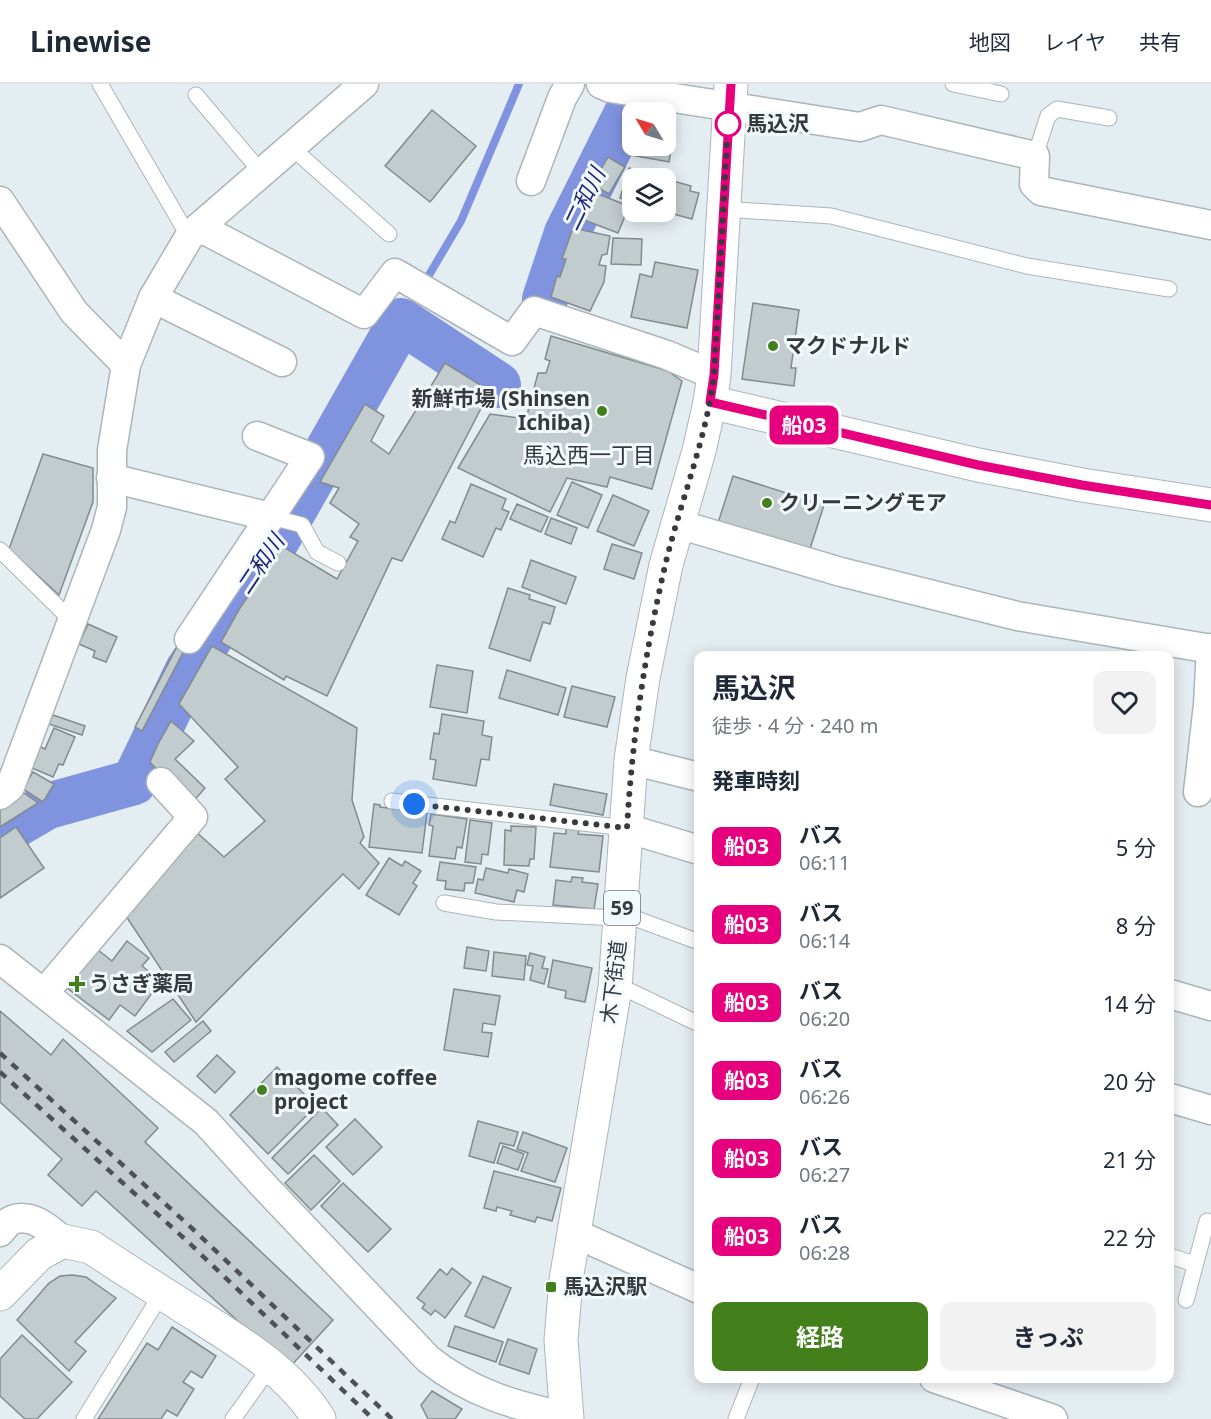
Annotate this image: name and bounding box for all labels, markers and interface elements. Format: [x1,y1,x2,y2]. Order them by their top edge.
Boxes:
text: Linewise [30,22,152,60]
text: 地図 [969,28,1011,56]
text: レイヤ [1044,28,1106,56]
text: 共有 [1139,28,1181,56]
north arrow [622,102,676,156]
map controls [622,102,676,222]
place label: 馬込沢 [746,109,809,137]
marker: 馬込沢 [715,111,741,137]
water label: 二和川 [555,161,612,235]
button: layers [622,168,676,222]
place label: マクドナルド [785,331,911,359]
marker: マクドナルド [766,339,780,353]
place label: 新鮮市場 (Shinsen Ichiba) [412,384,590,436]
marker: 新鮮市場 (Shinsen Ichiba) [595,404,609,418]
line badge: 船03 [770,406,838,444]
text: 船03 [781,411,827,439]
district label: 馬込西一丁目 [523,439,655,469]
place label: クリーニングモア [779,488,947,516]
marker: クリーニングモア [760,496,774,510]
water label: 二和川 [228,526,291,599]
text: 馬込沢 [712,668,796,706]
button: heart [1093,671,1156,734]
text: 徒歩 · 4 分 · 240 m [712,712,878,739]
text: 発車時刻 [712,765,800,795]
your location [399,789,429,819]
text: バス [799,819,843,849]
text: 船03 [724,832,769,860]
text: 5 分 [1116,832,1156,862]
text: 06:11 [799,849,850,876]
road number: 59 [604,891,640,925]
text: バス [799,897,843,927]
text: 船03 [724,910,769,938]
text: 8 分 [1116,910,1156,940]
text: 06:14 [799,927,850,954]
street label: 木下街道 [594,938,632,1025]
place label: うさぎ薬局 [89,969,194,997]
text: バス [799,975,843,1005]
marker: うさぎ薬局 [70,977,84,991]
text: 船03 [724,988,769,1016]
text: 14 分 [1103,988,1156,1018]
text: 06:20 [799,1005,850,1032]
text: バス [799,1053,843,1083]
place label: magome coffee project [274,1063,437,1115]
text: 船03 [724,1066,769,1094]
text: 20 分 [1103,1066,1156,1096]
marker: magome coffee project [255,1083,269,1097]
text: 06:26 [799,1083,850,1110]
text: バス [799,1131,843,1161]
text: 船03 [724,1144,769,1172]
text: 21 分 [1103,1144,1156,1174]
text: 06:27 [799,1161,850,1188]
text: バス [799,1209,843,1239]
text: 船03 [724,1222,769,1250]
text: 22 分 [1103,1222,1156,1252]
text: 06:28 [799,1239,850,1266]
place label: 馬込沢駅 [563,1272,647,1300]
marker: 馬込沢駅 [544,1280,558,1294]
button: 経路 [712,1302,928,1371]
button: きっぷ [940,1302,1156,1371]

